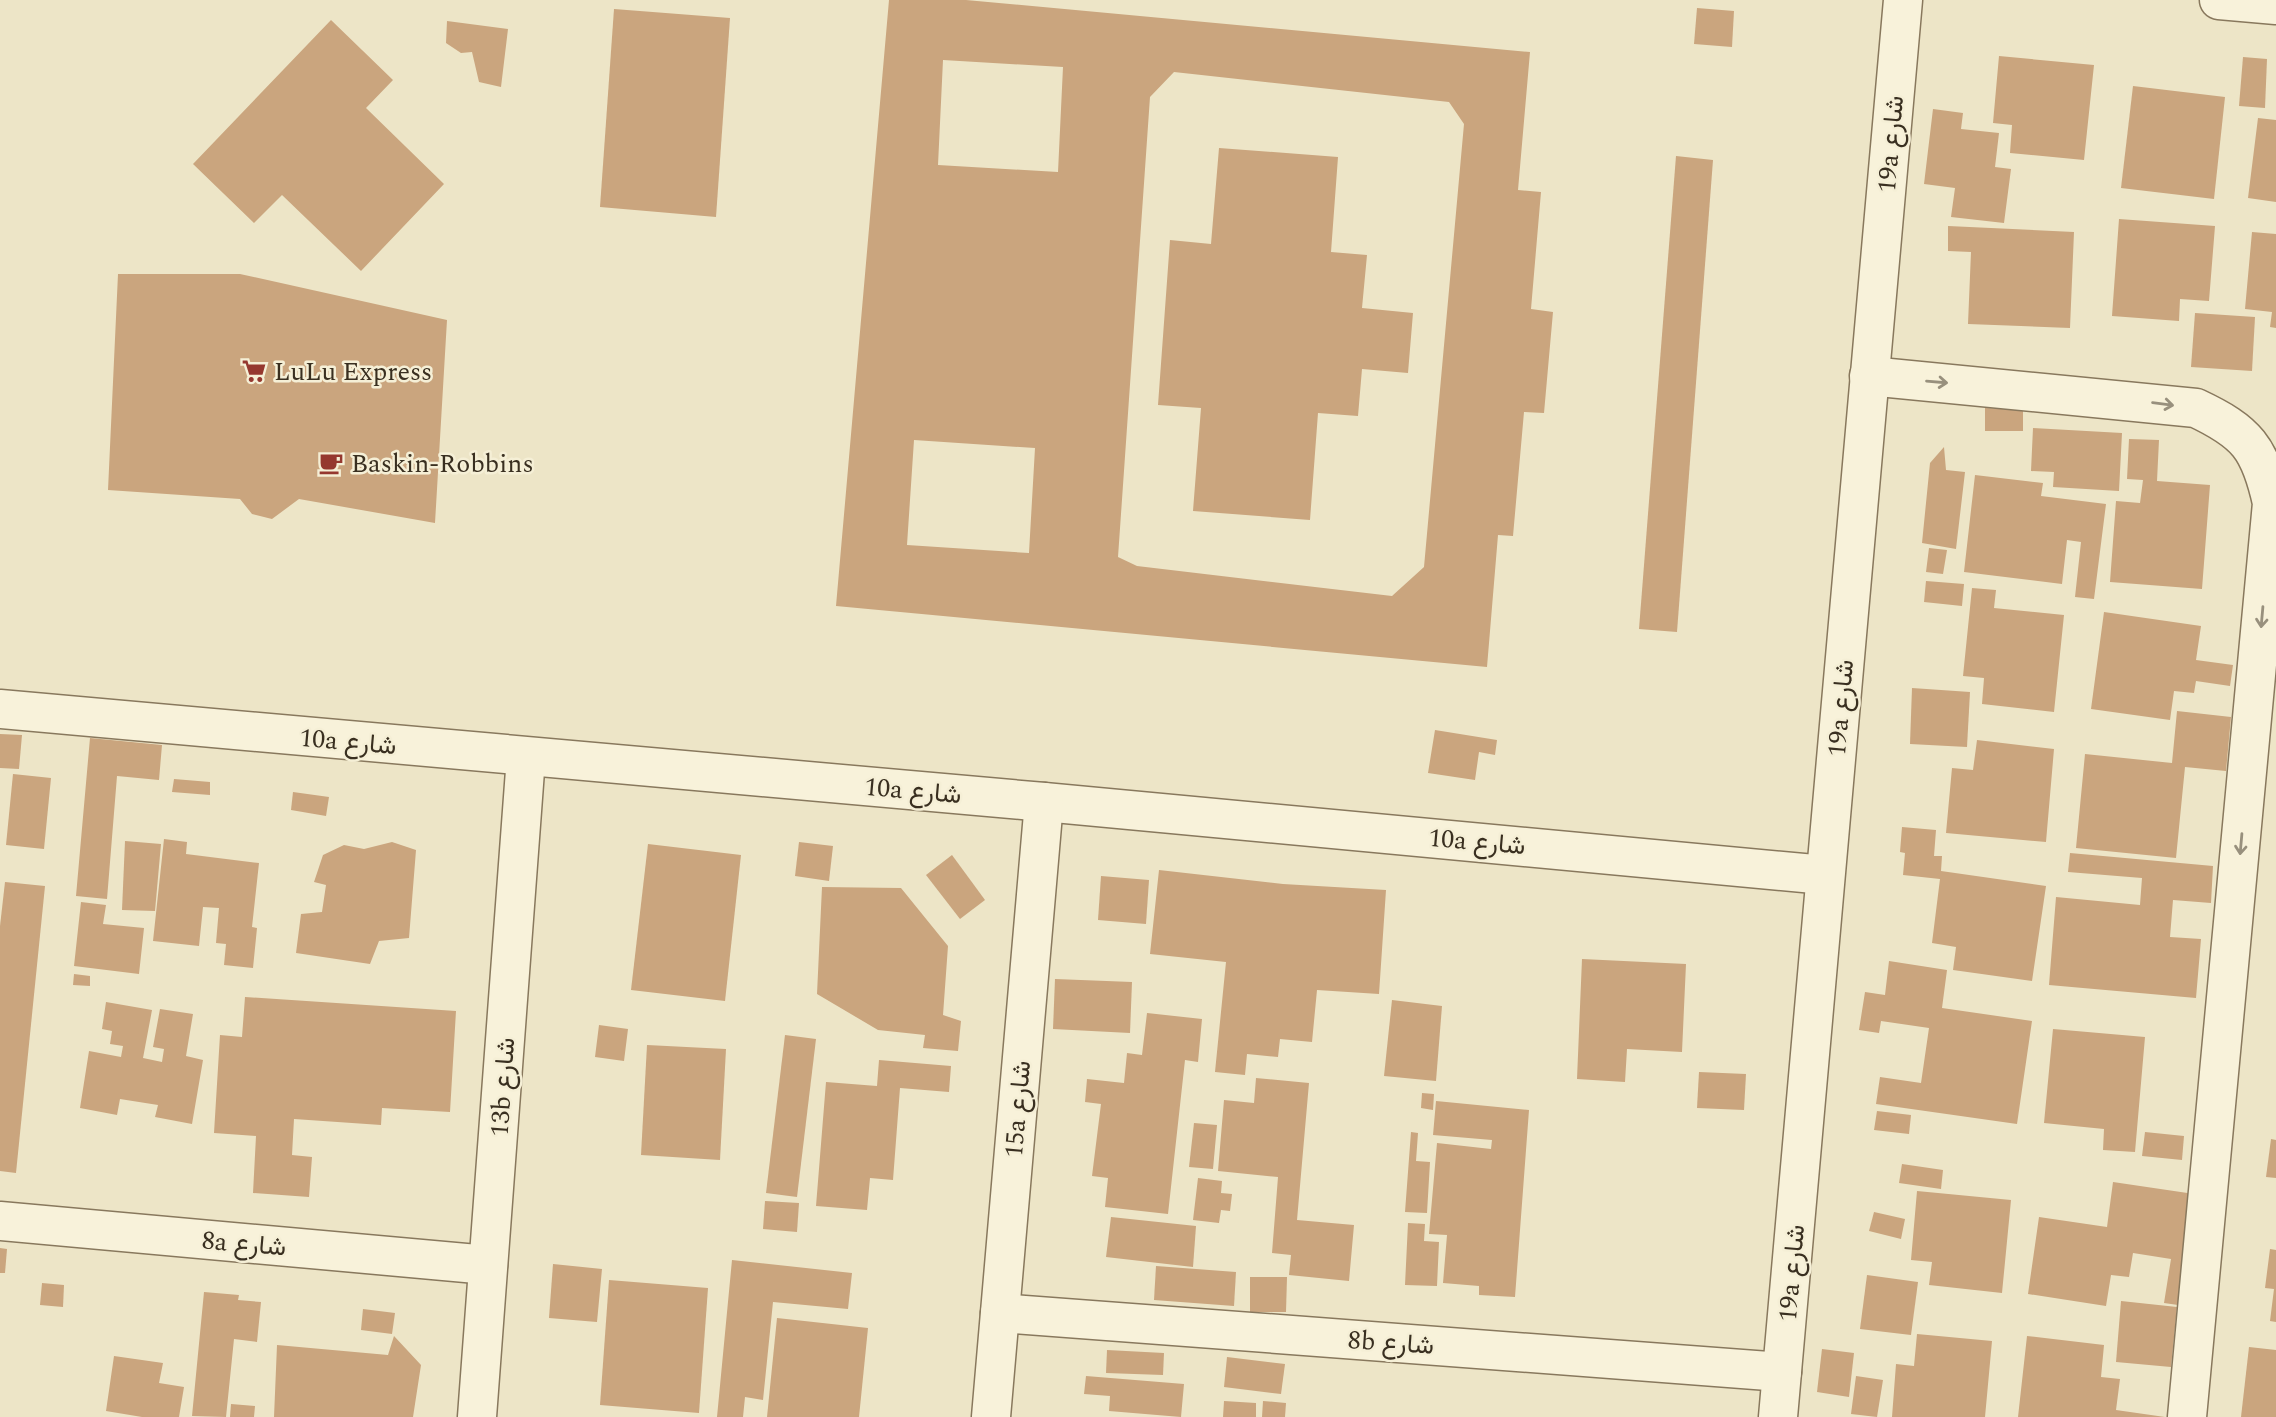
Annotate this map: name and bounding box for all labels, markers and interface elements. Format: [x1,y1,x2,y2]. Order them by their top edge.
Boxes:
street label: 19a شارع [1867,94,1915,194]
place label: LuLu Express [274,352,432,392]
supermarket icon: LuLu Express [240,357,268,385]
one-way arrow [1925,376,1948,389]
one-way arrow [2152,398,2174,411]
place label: Baskin-Robbins [351,444,534,484]
cafe icon: Baskin-Robbins [317,449,345,477]
one-way arrow [2255,605,2268,628]
street label: 19a شارع [1817,658,1865,758]
street label: 10a شارع [298,718,398,766]
street label: 10a شارع [863,767,963,815]
street label: 10a شارع [1427,818,1527,866]
one-way arrow [2234,832,2247,855]
street label: 13b شارع [480,1036,526,1138]
street label: 15a شارع [994,1059,1042,1159]
street label: 8a شارع [200,1220,288,1268]
street label: 19a شارع [1768,1223,1816,1323]
street label: 8b شارع [1346,1320,1435,1366]

